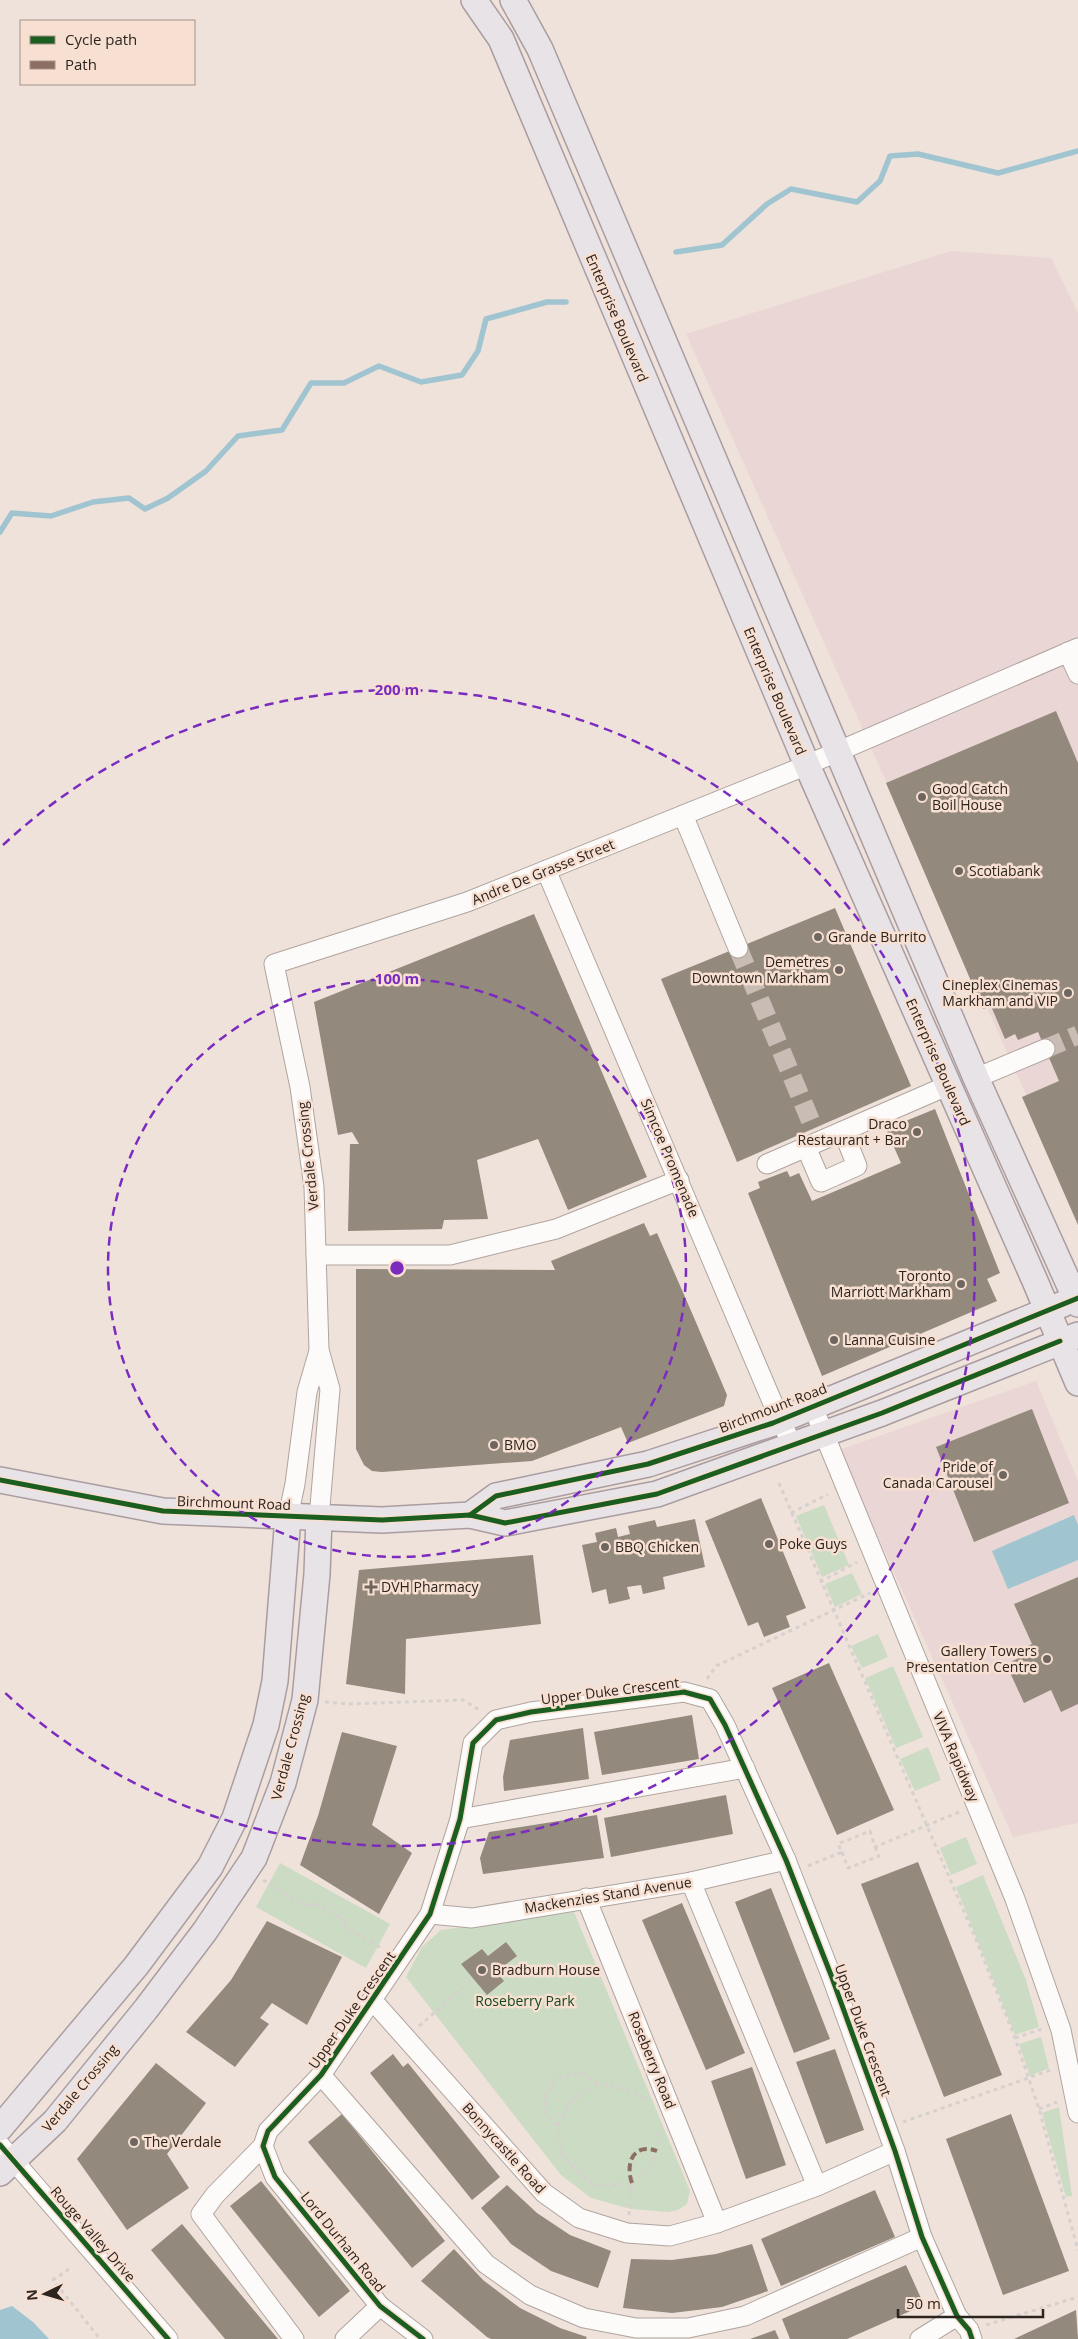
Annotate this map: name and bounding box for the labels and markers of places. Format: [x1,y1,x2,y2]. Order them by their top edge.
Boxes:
place label: Good Catch Boil House [932,779,1008,814]
marker: Good Catch Boil House [916,791,928,803]
place label: Scotiabank [969,861,1041,880]
marker: Scotiabank [953,865,965,877]
place label: Grande Burrito [828,927,926,946]
marker: Grande Burrito [812,931,824,943]
place label: Demetres Downtown Markham [692,952,829,987]
marker: Demetres Downtown Markham [833,964,845,976]
place label: Cineplex Cinemas Markham and VIP [942,975,1058,1010]
marker: Cineplex Cinemas Markham and VIP [1062,987,1074,999]
place label: Draco Restaurant + Bar [798,1114,907,1149]
marker: Draco Restaurant + Bar [911,1126,923,1138]
centre of rings [388,1259,406,1277]
place label: Toronto Marriott Markham [831,1266,951,1301]
marker: Toronto Marriott Markham [955,1278,967,1290]
place label: Lanna Cuisine [844,1330,935,1349]
marker: Lanna Cuisine [828,1334,840,1346]
place label: BMO [504,1435,537,1454]
marker: BMO [488,1439,500,1451]
place label: Pride of Canada Carousel [883,1457,994,1492]
marker: Pride of Canada Carousel [997,1469,1009,1481]
place label: Poke Guys [779,1534,847,1553]
place label: BBQ Chicken [615,1537,699,1556]
marker: Poke Guys [763,1538,775,1550]
marker: BBQ Chicken [599,1541,611,1553]
place label: DVH Pharmacy [381,1577,479,1596]
marker: DVH Pharmacy [365,1581,377,1593]
place label: Gallery Towers Presentation Centre [906,1641,1037,1676]
marker: Gallery Towers Presentation Centre [1041,1653,1053,1665]
place label: Bradburn House [492,1960,600,1979]
marker: Bradburn House [476,1964,488,1976]
place label: The Verdale [144,2132,222,2151]
marker: The Verdale [128,2136,140,2148]

